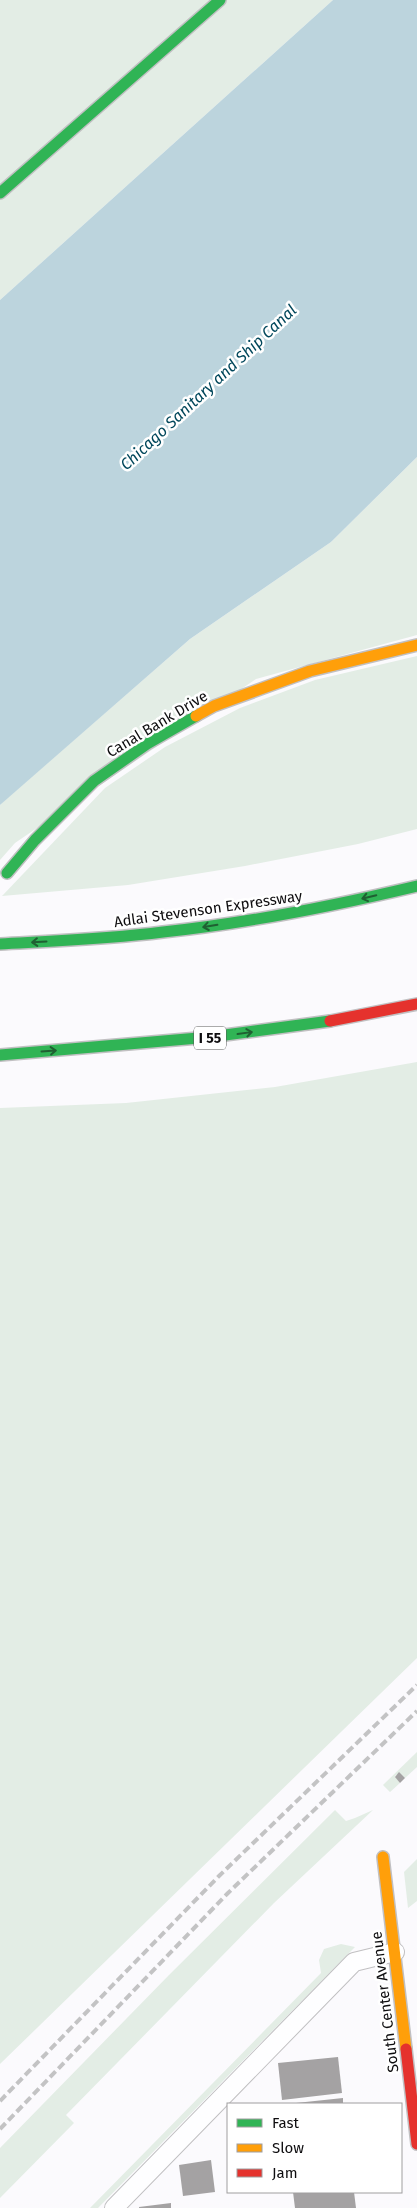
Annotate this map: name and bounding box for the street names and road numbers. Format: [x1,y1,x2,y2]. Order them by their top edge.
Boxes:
street label: Canal Bank Drive [103,687,211,761]
street label: Adlai Stevenson Expressway [113,887,304,931]
road number: I 55 [194,1026,226,1050]
street label: South Center Avenue [367,1931,403,2073]

